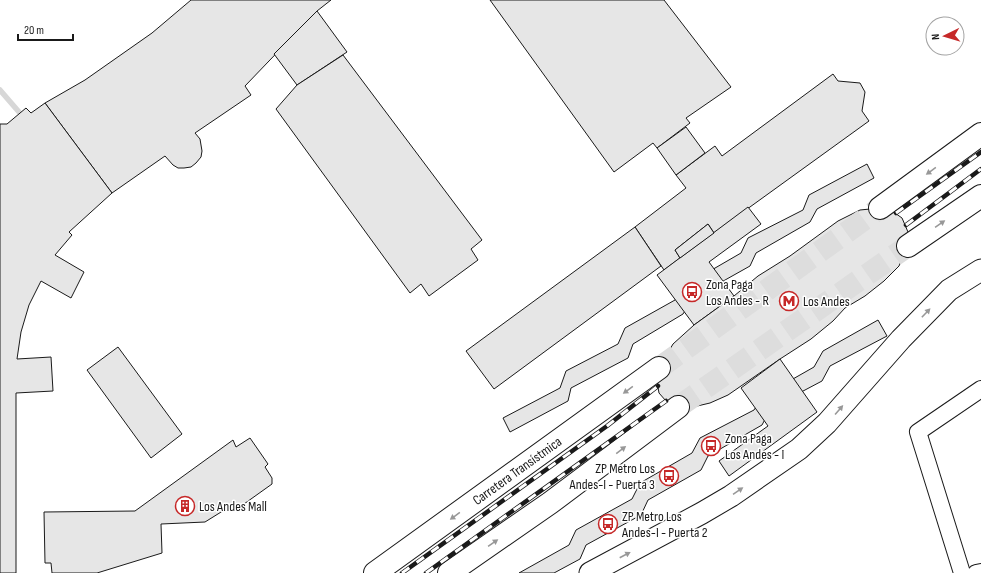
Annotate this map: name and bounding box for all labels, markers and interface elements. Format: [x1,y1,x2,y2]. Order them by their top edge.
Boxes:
scale bar [18,16,73,42]
north arrow [925,16,965,56]
text: 20 m [24,23,44,38]
text: N [929,33,942,40]
one-way arrow [926,167,936,175]
one-way arrow [935,220,946,228]
place label: Zona Paga Los Andes - R [706,276,769,309]
bus stop icon: Zona Paga Los Andes - R [681,281,703,303]
metro station icon: Los Andes [778,290,800,312]
place label: Los Andes [803,293,850,310]
one-way arrow [921,308,931,318]
one-way arrow [622,386,633,395]
one-way arrow [834,404,843,415]
place label: Zona Paga Los Andes - I [725,430,784,463]
street label: Carretera Transístmica [469,433,565,508]
bus stop icon: Zona Paga Los Andes - I [700,435,722,457]
one-way arrow [615,446,626,454]
place label: ZP Metro Los Andes-I - Puerta 3 [568,460,655,493]
bus stop icon: ZP Metro Los Andes-I - Puerta 3 [658,465,680,487]
one-way arrow [733,487,743,495]
building icon: Los Andes Mall [174,495,196,517]
place label: Los Andes Mall [199,498,267,515]
place label: ZP Metro Los Andes-I - Puerta 2 [621,508,708,541]
one-way arrow [449,512,460,520]
bus stop icon: ZP Metro Los Andes-I - Puerta 2 [597,513,619,535]
one-way arrow [487,539,498,547]
one-way arrow [619,551,630,558]

